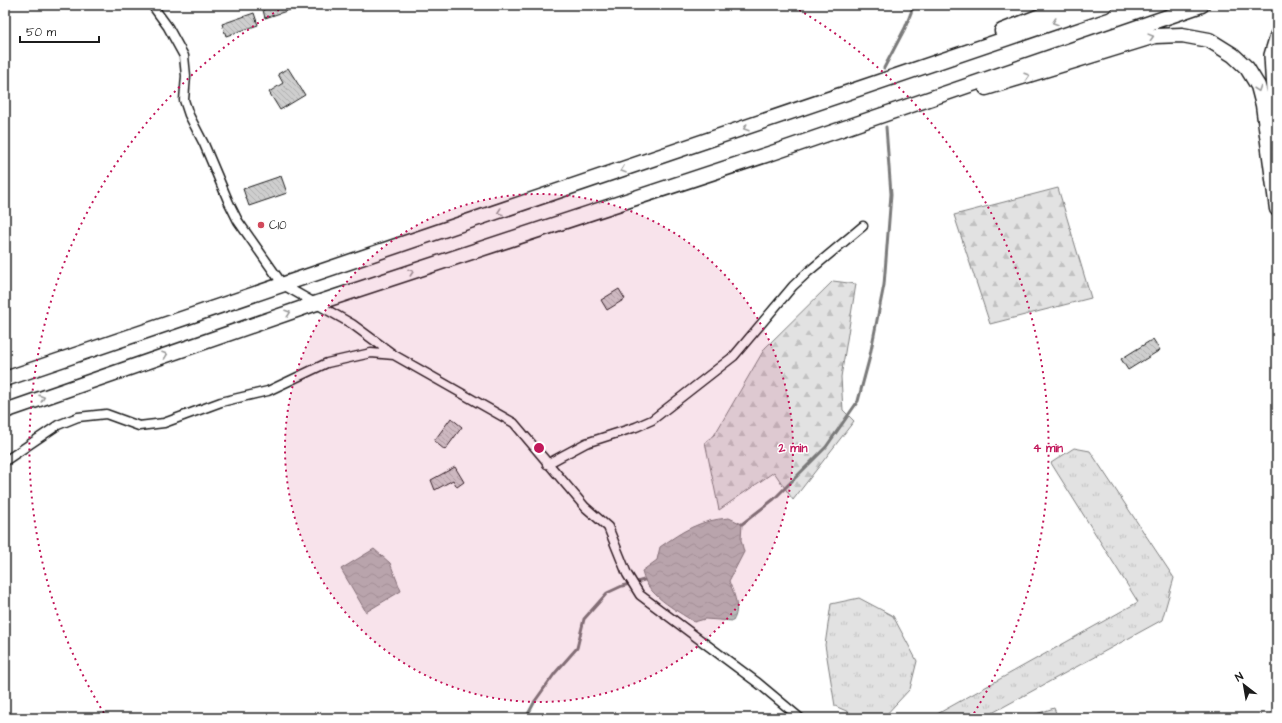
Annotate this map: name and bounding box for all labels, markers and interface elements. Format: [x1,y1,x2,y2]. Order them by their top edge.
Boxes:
scale bar [20,18,99,44]
one-way arrow [1051,18,1058,26]
text: 50 m [26,24,57,41]
one-way arrow [1147,33,1154,42]
one-way arrow [1023,72,1030,81]
one-way arrow [1253,85,1262,92]
one-way arrow [743,124,750,132]
one-way arrow [620,165,627,174]
one-way arrow [497,207,504,216]
place label: C10 [269,217,287,234]
marker: C10 [256,220,266,230]
one-way arrow [407,268,414,277]
one-way arrow [284,309,291,318]
one-way arrow [161,352,168,360]
one-way arrow [38,394,45,403]
text: 2 min [778,440,807,457]
text: 4 min [1033,440,1063,457]
centre of rings [532,441,546,455]
north arrow [1224,665,1264,705]
text: N [1232,669,1246,685]

